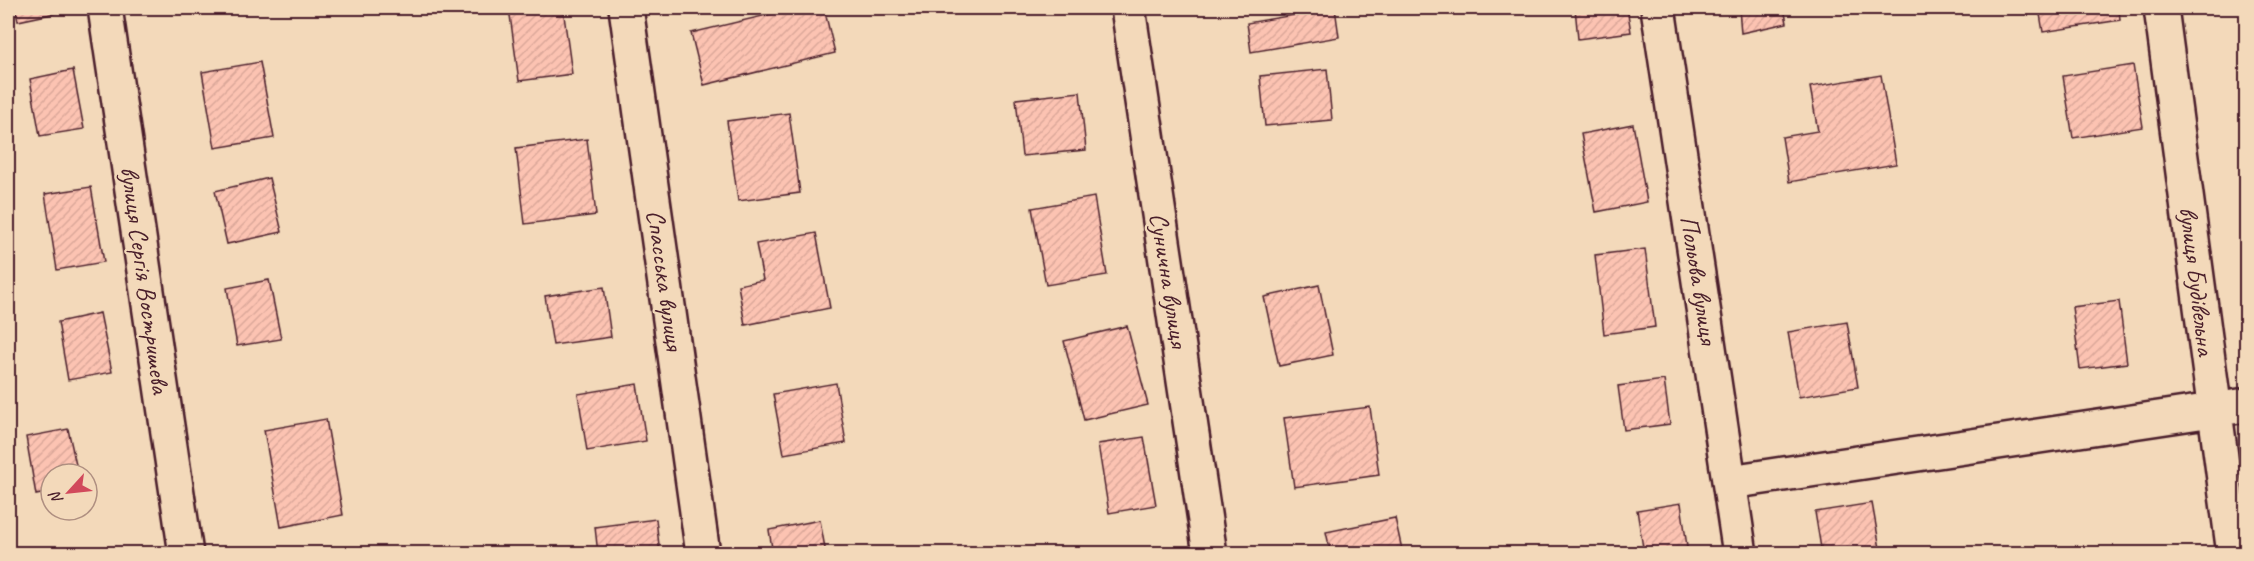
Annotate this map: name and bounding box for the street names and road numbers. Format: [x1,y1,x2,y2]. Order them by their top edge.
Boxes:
street label: вулиця Сергія Востришева [113,164,177,397]
street label: вулиця Будівельна [2172,205,2223,359]
street label: Спасська вулиця [639,208,691,354]
street label: Сунична вулиця [1142,210,1196,352]
street label: Польова вулиця [1673,213,1726,349]

